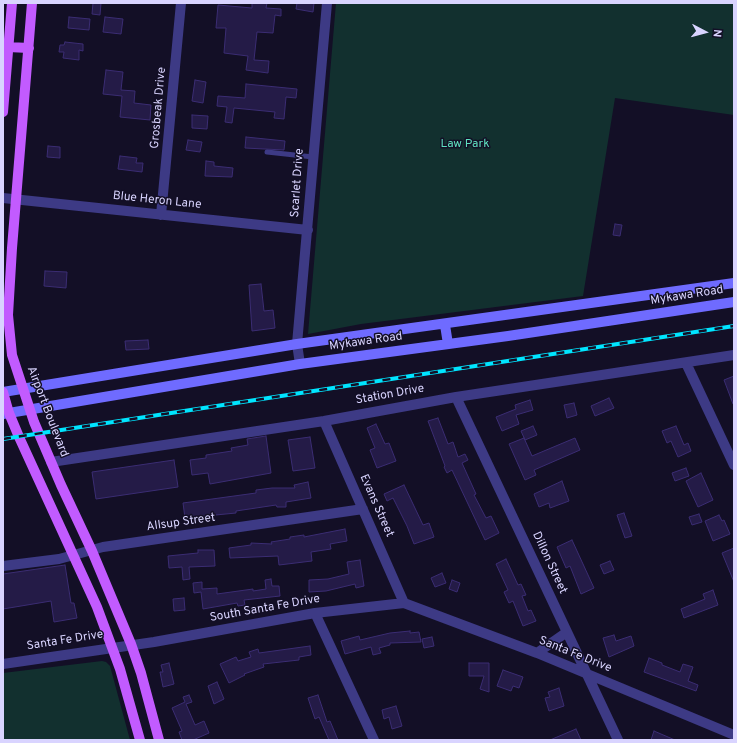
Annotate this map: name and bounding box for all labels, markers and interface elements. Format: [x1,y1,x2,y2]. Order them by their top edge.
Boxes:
north arrow [685,12,725,52]
text: N [710,29,724,38]
street label: Grosbeak Drive [148,66,170,150]
park label: Law Park [440,138,490,152]
street label: Scarlet Drive [288,148,308,218]
street label: Blue Heron Lane [112,189,202,213]
street label: Mykawa Road [650,283,724,309]
street label: Mykawa Road [329,330,403,354]
street label: Airport Boulevard [23,365,71,459]
street label: Station Drive [354,382,426,408]
street label: Evans Street [356,472,396,540]
street label: Allsup Street [146,511,216,535]
street label: Dillon Street [528,530,570,596]
street label: South Santa Fe Drive [209,592,321,626]
street label: Santa Fe Drive [26,628,104,654]
street label: Santa Fe Drive [536,634,614,676]

